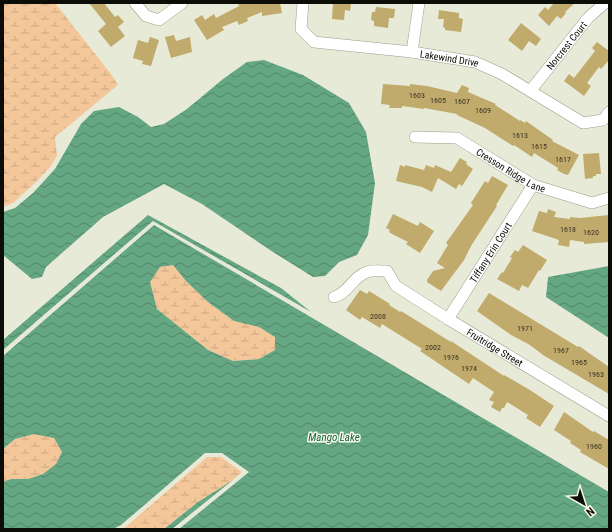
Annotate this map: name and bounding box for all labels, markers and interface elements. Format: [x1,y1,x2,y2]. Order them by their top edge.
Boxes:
street label: Norcrest Court [544,19,589,72]
street label: Lakewind Drive [419,48,481,69]
house number: 1603 [409,91,425,100]
house number: 1605 [430,96,446,105]
house number: 1607 [454,97,470,106]
house number: 1609 [475,106,491,115]
house number: 1613 [512,131,528,140]
house number: 1615 [531,142,547,151]
street label: Cresson Ridge Lane [474,146,547,195]
house number: 1617 [555,155,571,164]
street label: Tiffany Erin Court [468,220,514,285]
house number: 1618 [560,225,576,234]
house number: 1620 [583,228,599,237]
house number: 2008 [370,312,386,321]
house number: 1971 [517,324,533,333]
street label: Fruitridge Street [465,327,525,369]
house number: 2002 [425,343,441,352]
house number: 1967 [553,346,569,355]
house number: 1976 [443,353,459,362]
house number: 1965 [571,358,587,367]
house number: 1974 [461,364,477,373]
house number: 1963 [588,370,604,379]
water label: Mango Lake [308,431,360,444]
house number: 1960 [586,442,602,451]
north arrow [564,484,604,524]
text: N [583,504,597,519]

